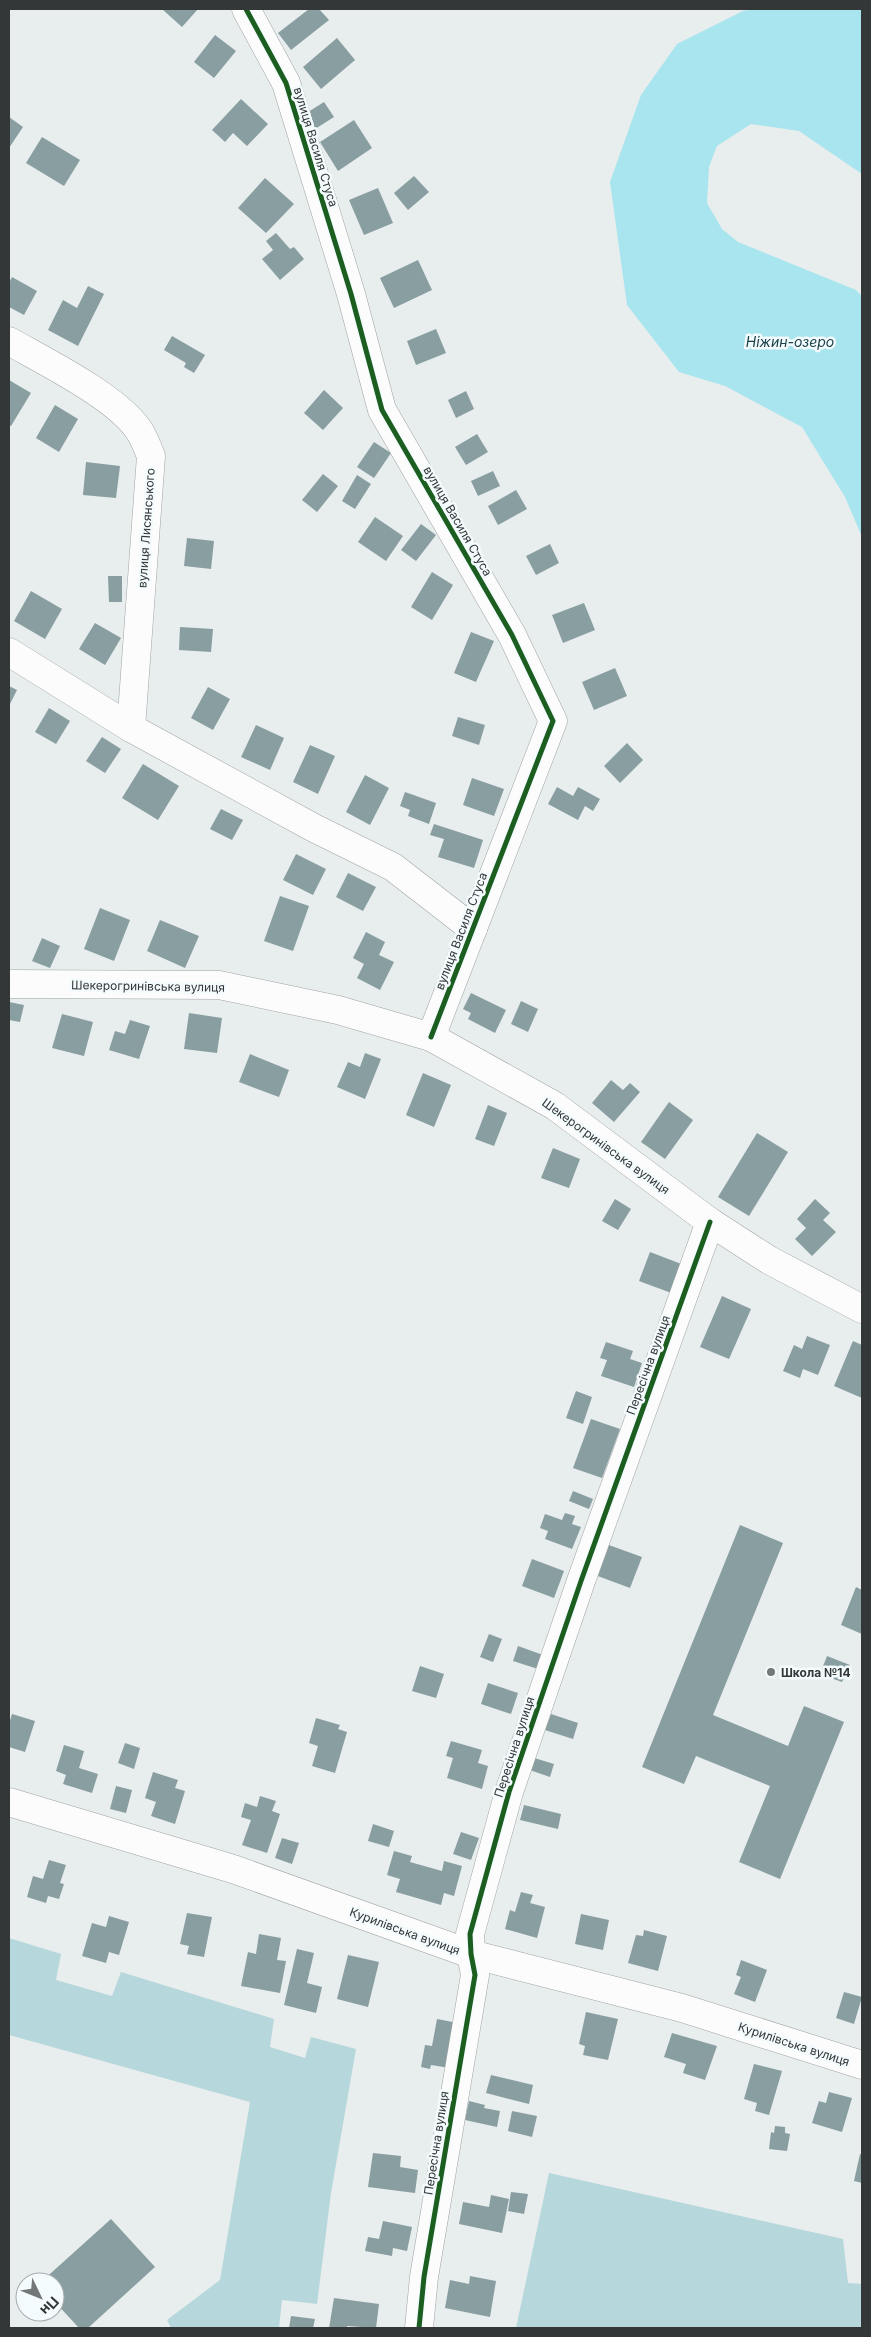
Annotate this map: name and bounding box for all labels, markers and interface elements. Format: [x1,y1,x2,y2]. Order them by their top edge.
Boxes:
street label: вулиця Василя Стуса [291,85,341,209]
water label: Ніжин-озеро [746,333,834,350]
street label: вулиця Василя Стуса [420,463,496,579]
street label: вулиця Лисянського [134,468,158,588]
street label: вулиця Василя Стуса [432,870,490,992]
street label: Шекерогринівська вулиця [71,977,225,995]
street label: Шекерогринівська вулиця [539,1095,673,1197]
street label: Пересічна вулиця [623,1313,673,1417]
place label: Школа №14 [781,1665,851,1680]
marker: Школа №14 [765,1666,777,1678]
street label: Пересічна вулиця [491,1695,537,1799]
street label: Курилівська вулиця [348,1904,462,1958]
street label: Курилівська вулиця [736,2019,852,2069]
street label: Пересічна вулиця [420,2090,452,2196]
north arrow [15,2272,65,2322]
text: Пн [37,2293,63,2319]

